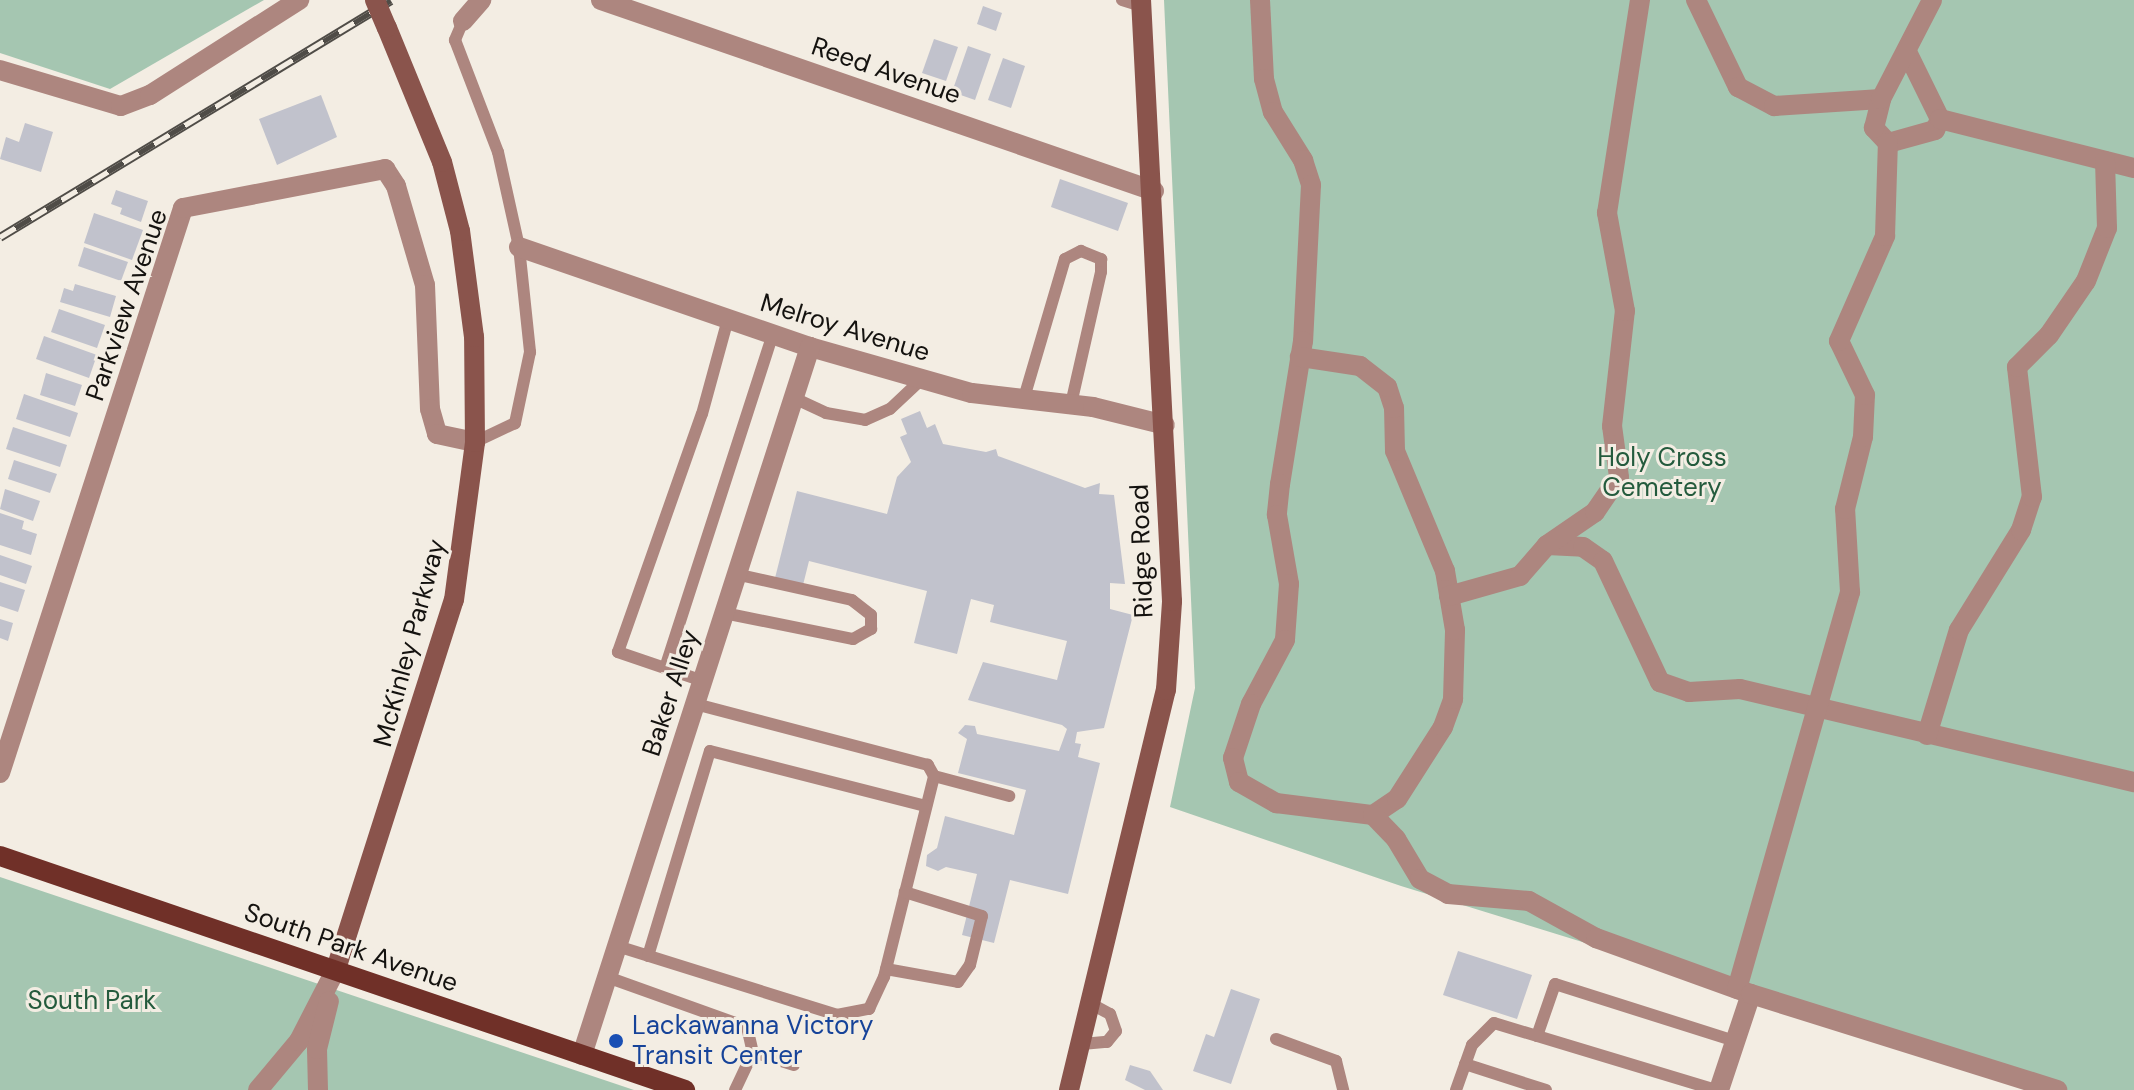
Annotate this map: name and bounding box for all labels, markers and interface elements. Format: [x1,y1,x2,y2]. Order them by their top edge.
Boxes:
street label: Reed Avenue [807,31,965,111]
street label: Parkview Avenue [80,205,174,405]
street label: Melroy Avenue [756,287,934,369]
park label: Holy Cross Cemetery [1597,442,1727,504]
street label: Ridge Road [1124,483,1160,619]
street label: McKinley Parkway [367,536,453,750]
street label: Baker Alley [636,626,706,760]
street label: South Park Avenue [240,897,462,999]
park label: South Park [28,985,156,1017]
place label: Lackawanna Victory Transit Center [632,1010,873,1072]
marker: Lackawanna Victory Transit Center [607,1032,625,1050]

